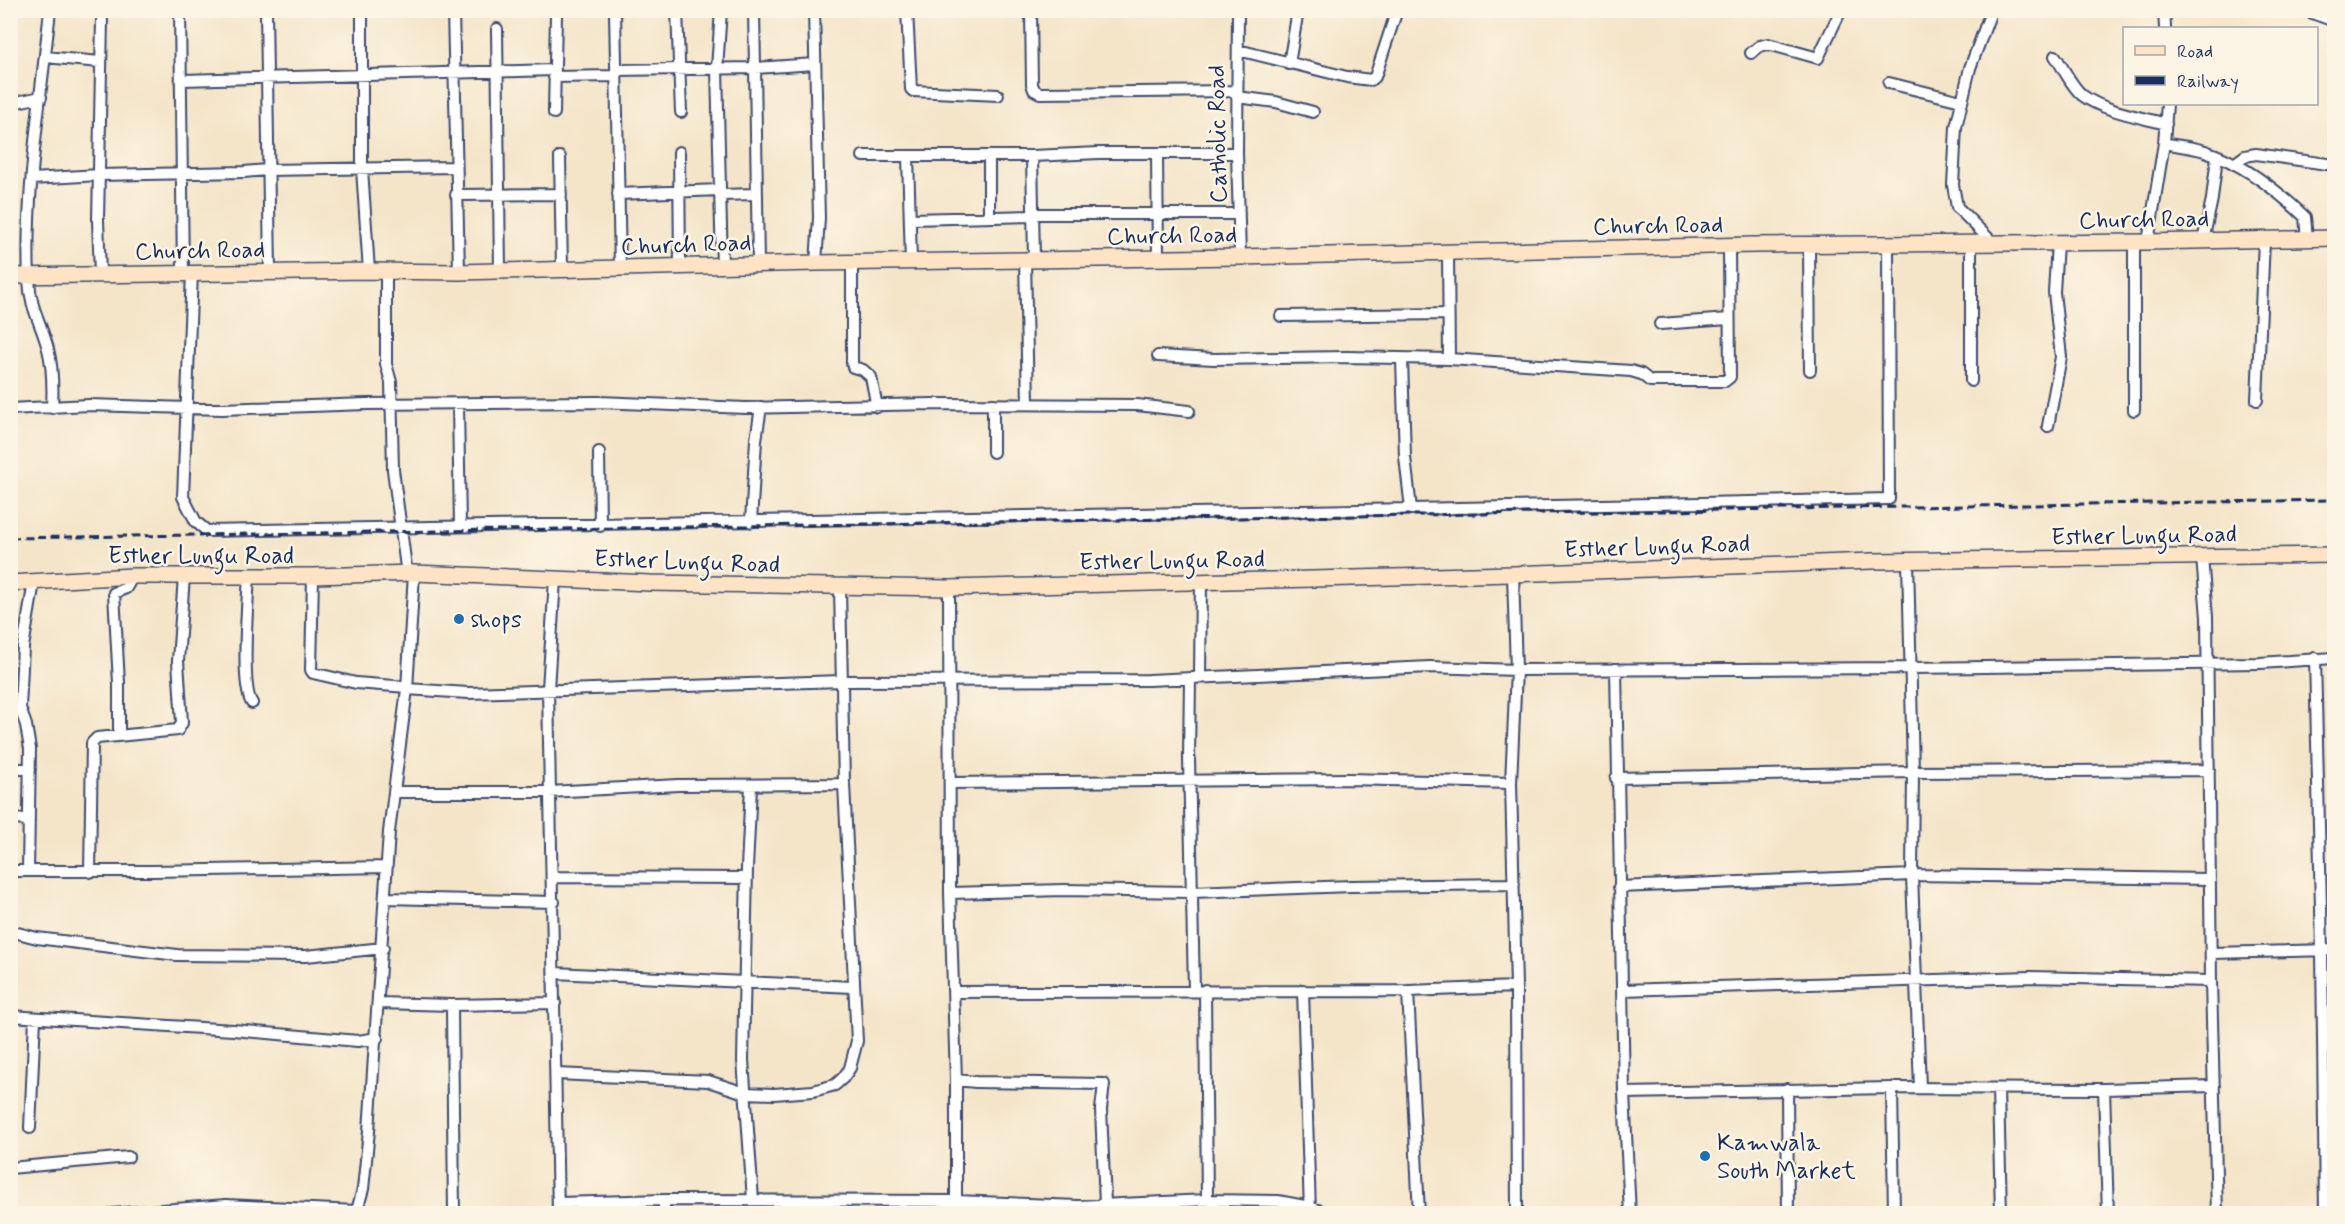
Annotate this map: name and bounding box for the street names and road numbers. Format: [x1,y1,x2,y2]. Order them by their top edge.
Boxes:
street label: Catholic Road [1202,65,1235,203]
street label: Church Road [2079,204,2209,237]
street label: Church Road [1593,210,1723,243]
street label: Church Road [1107,220,1237,253]
street label: Church Road [620,228,752,263]
street label: Church Road [135,235,265,268]
street label: Esther Lungu Road [2051,519,2237,557]
street label: Esther Lungu Road [1564,529,1751,569]
street label: Esther Lungu Road [108,541,294,575]
street label: Esther Lungu Road [593,544,780,584]
street label: Esther Lungu Road [1079,544,1265,582]

